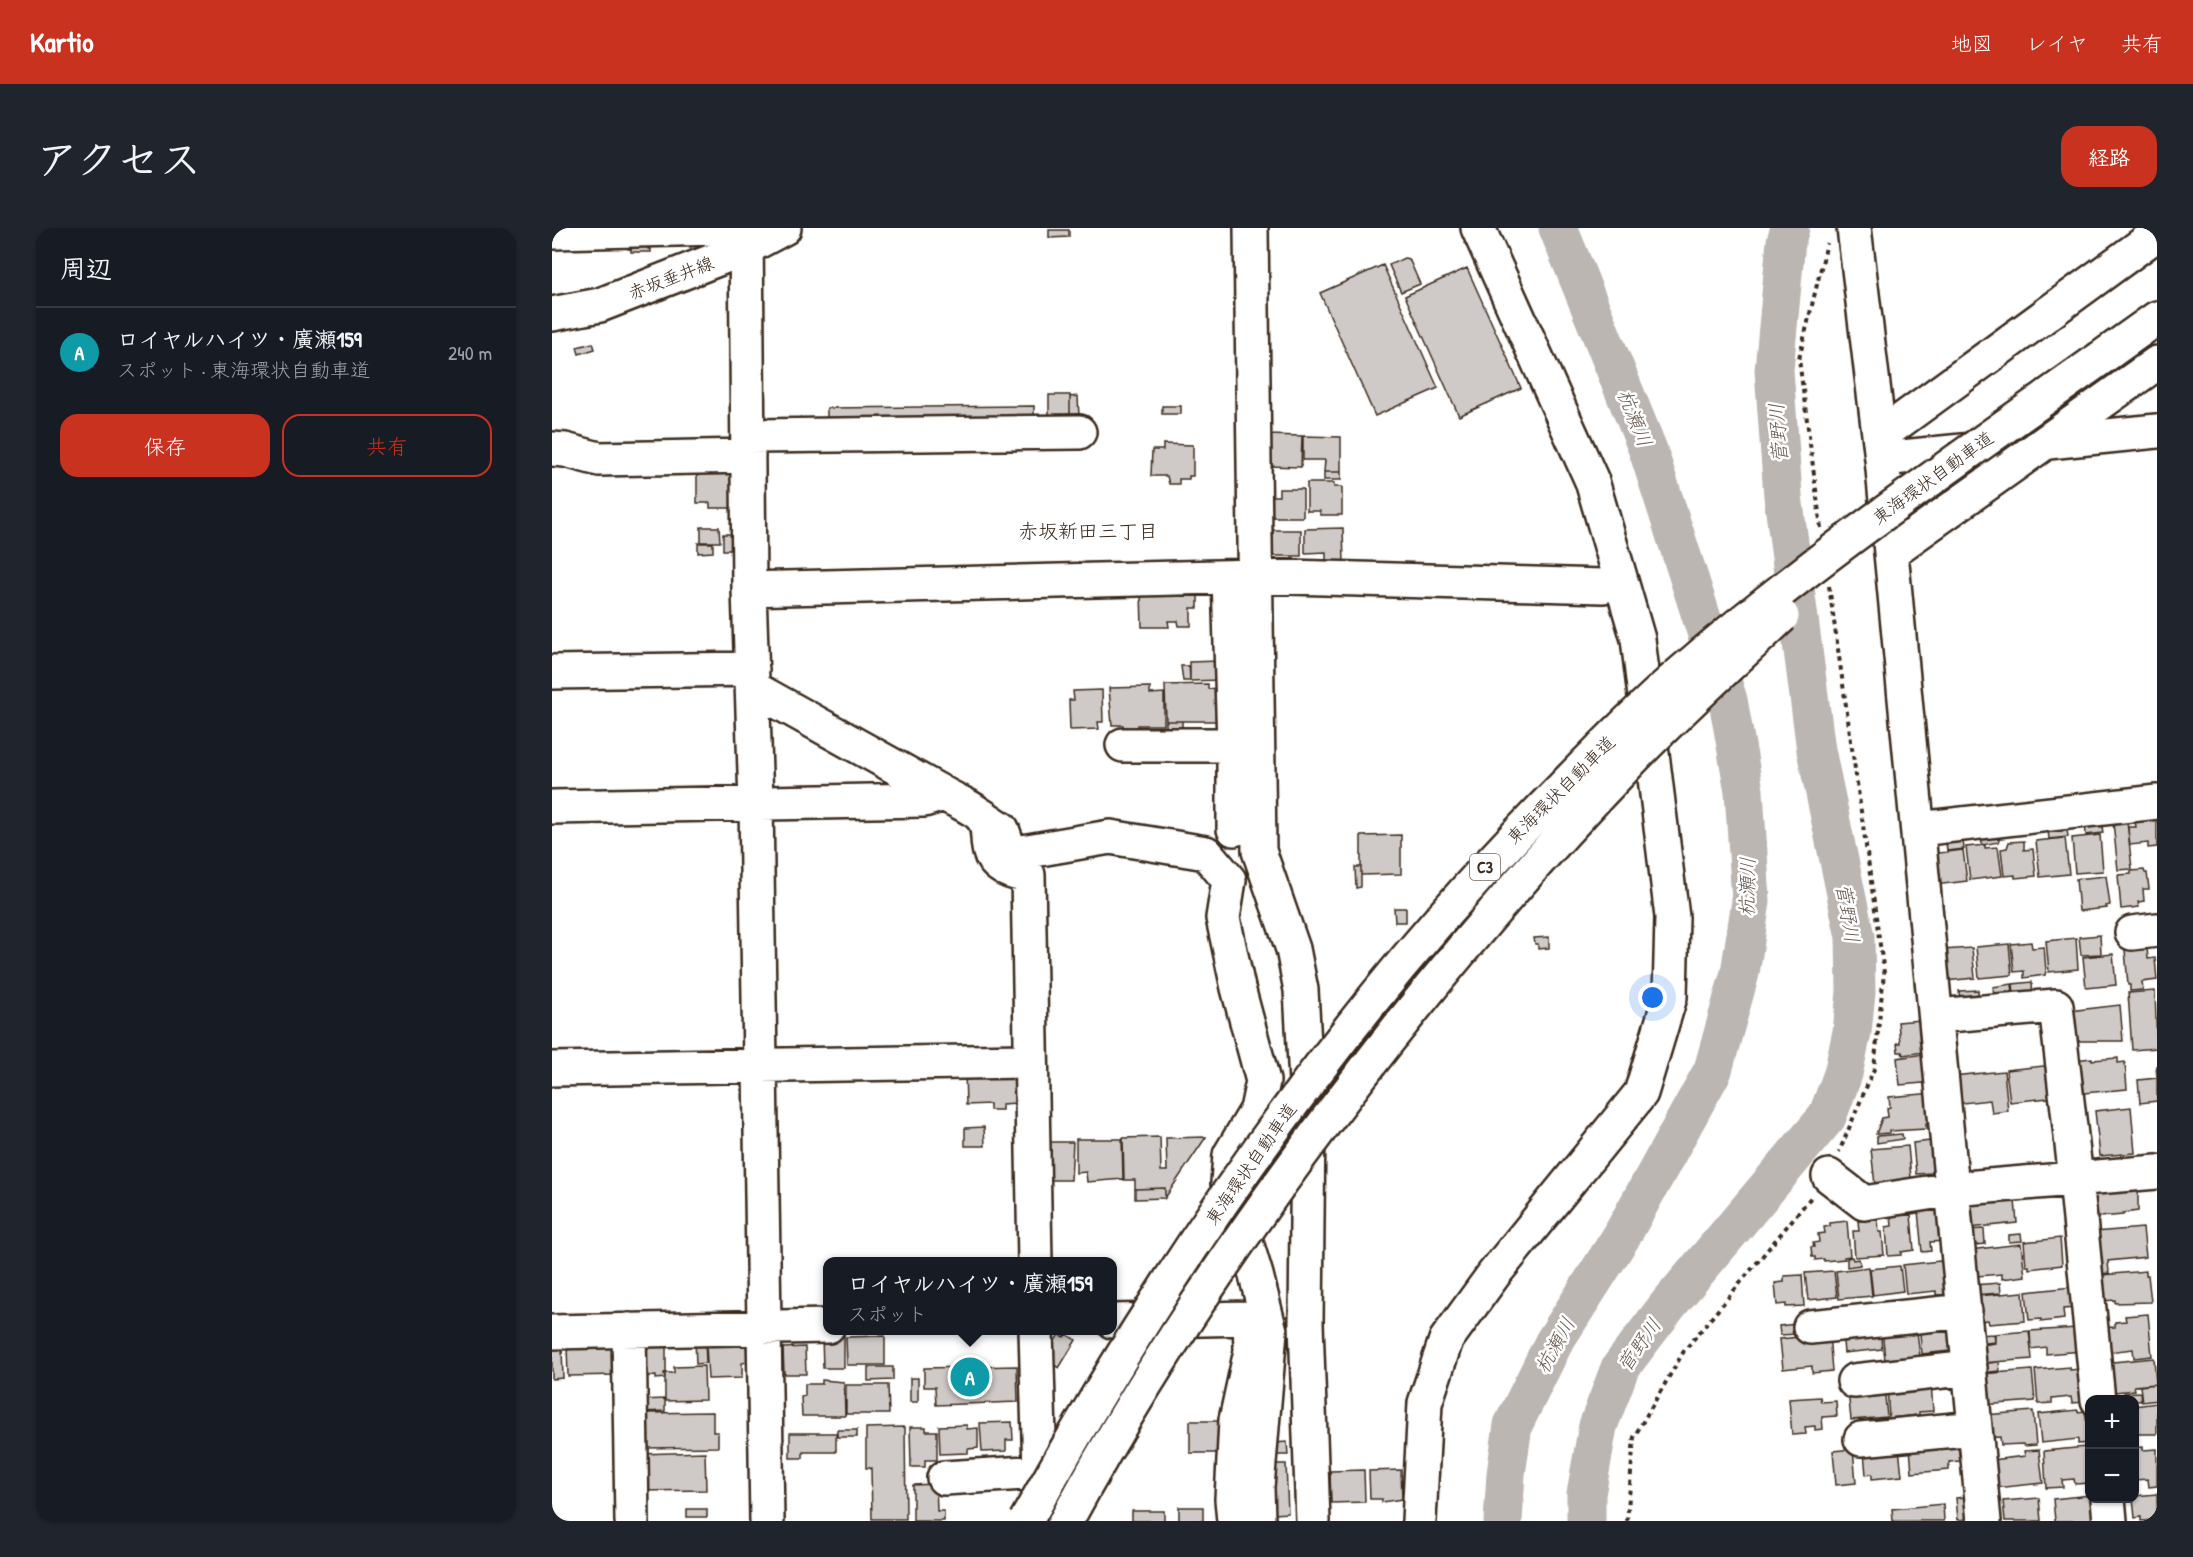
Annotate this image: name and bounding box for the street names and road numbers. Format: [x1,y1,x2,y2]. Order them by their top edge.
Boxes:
street label: 赤坂垂井線 [624,250,717,305]
street label: 東海環状自動車道 [1867,425,1998,530]
street label: 東海環状自動車道 [1501,730,1620,849]
road number: C3 [1470,854,1500,880]
street label: 東海環状自動車道 [1199,1098,1302,1230]

